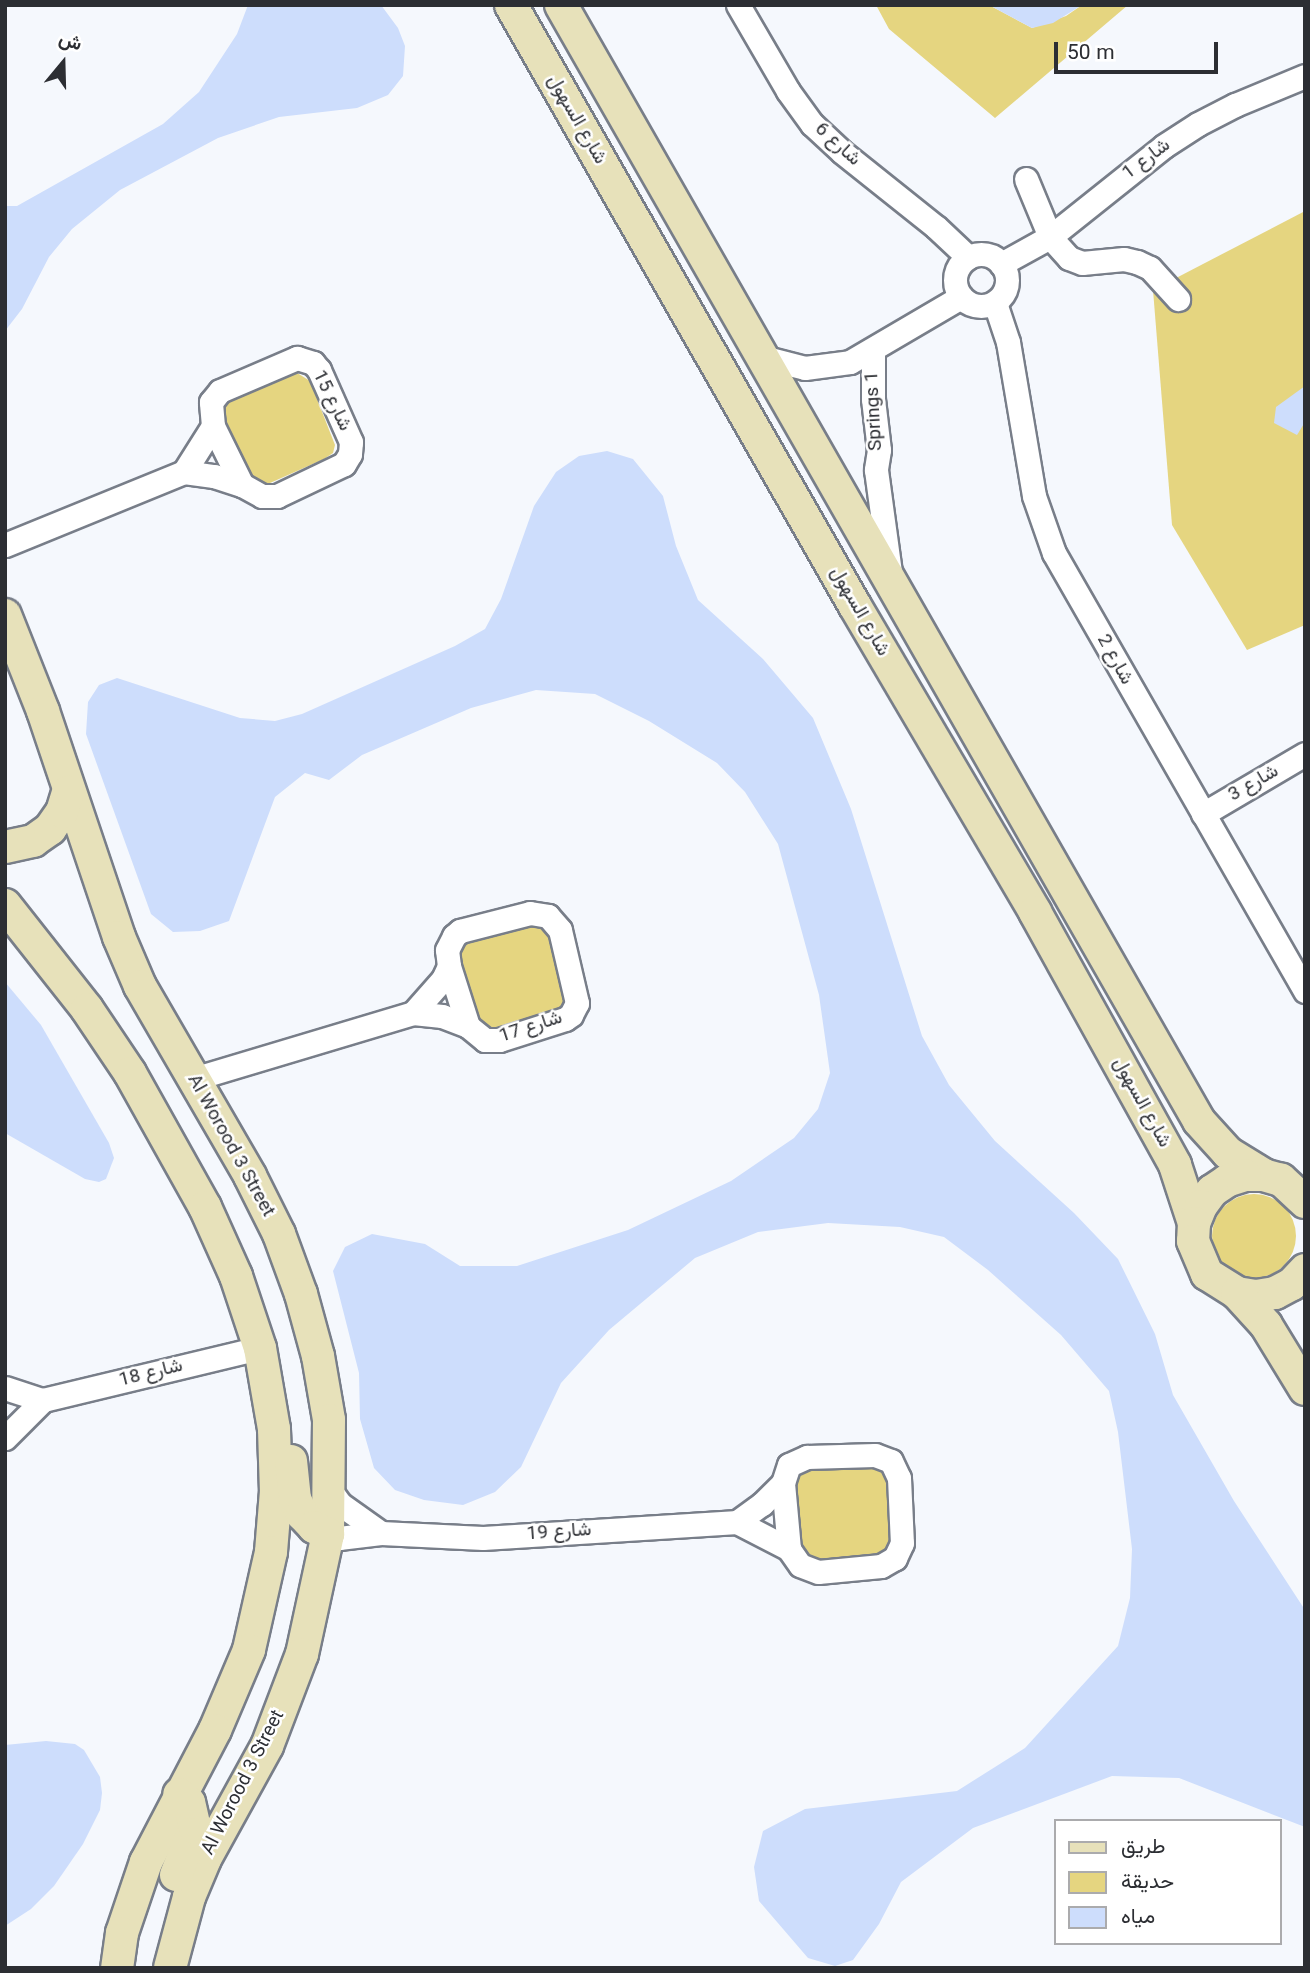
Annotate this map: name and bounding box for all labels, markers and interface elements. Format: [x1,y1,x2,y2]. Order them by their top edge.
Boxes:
text: ش [54,25,86,60]
north arrow [28,28,98,98]
scale bar [1058,28,1222,72]
text: 50 m [1067,37,1115,70]
street label: شارع السهول [541,71,611,169]
street label: شارع 6 [809,118,865,172]
street label: شارع 1 [1119,135,1175,185]
street label: شارع 15 [307,367,355,435]
street label: Springs 1 [862,371,888,451]
street label: شارع السهول [824,563,894,661]
street label: شارع 2 [1091,631,1137,689]
street label: شارع 3 [1225,761,1283,807]
street label: شارع 17 [497,1007,565,1049]
street label: شارع السهول [1107,1054,1175,1152]
street label: Al Worood 3 Street [181,1071,279,1221]
street label: شارع 18 [117,1355,185,1393]
street label: شارع 19 [526,1519,592,1547]
street label: Al Worood 3 Street [198,1707,290,1859]
legend [1054,1819,1282,1945]
text: طريق [1121,1831,1166,1864]
text: حديقة [1121,1866,1174,1899]
text: مياه [1121,1901,1155,1934]

